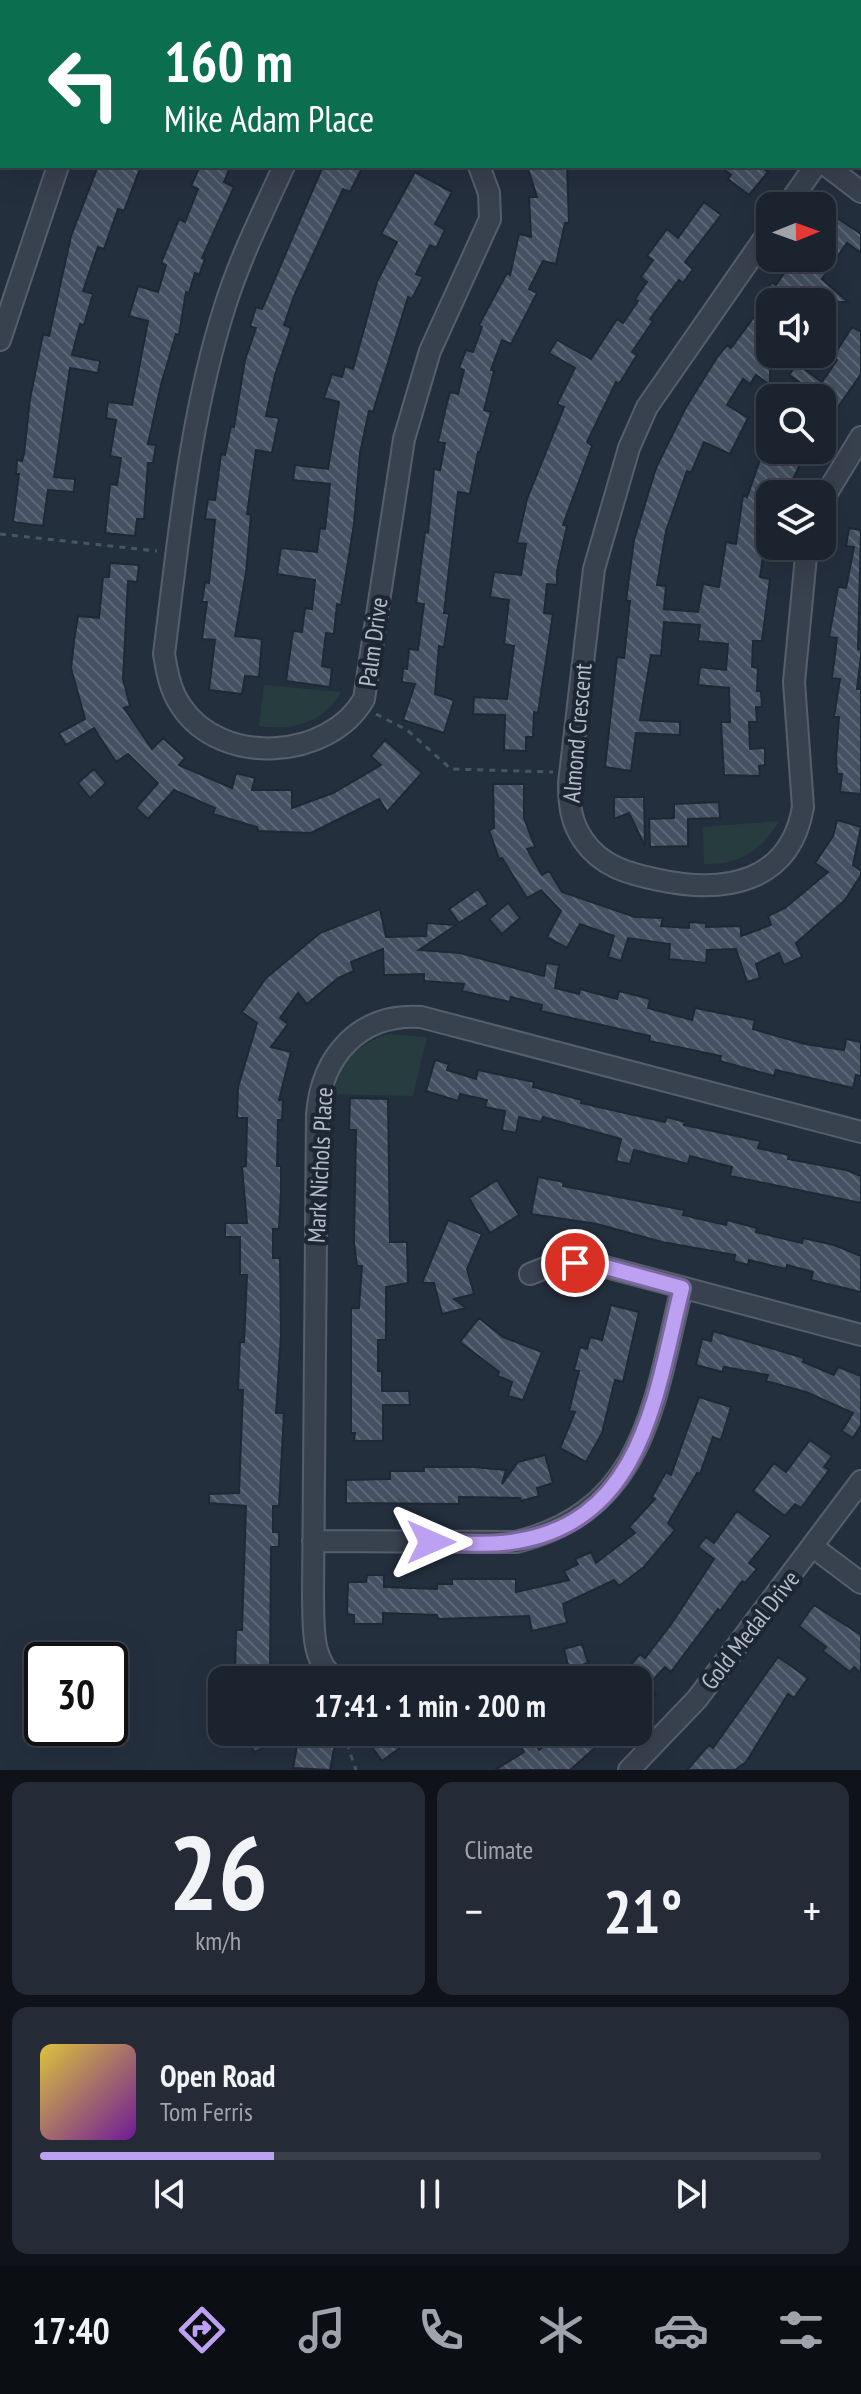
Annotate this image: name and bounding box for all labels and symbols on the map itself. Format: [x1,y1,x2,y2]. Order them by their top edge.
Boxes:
north arrow [756,192,836,272]
street label: Palm Drive [351,595,395,689]
street label: Almond Crescent [555,662,599,804]
street label: Mark Nichols Place [300,1086,340,1244]
pin [541,1229,609,1297]
position arrow [389,1500,473,1584]
street label: Gold Medal Drive [694,1564,806,1696]
speed limit sign: 30 [24,1642,128,1746]

